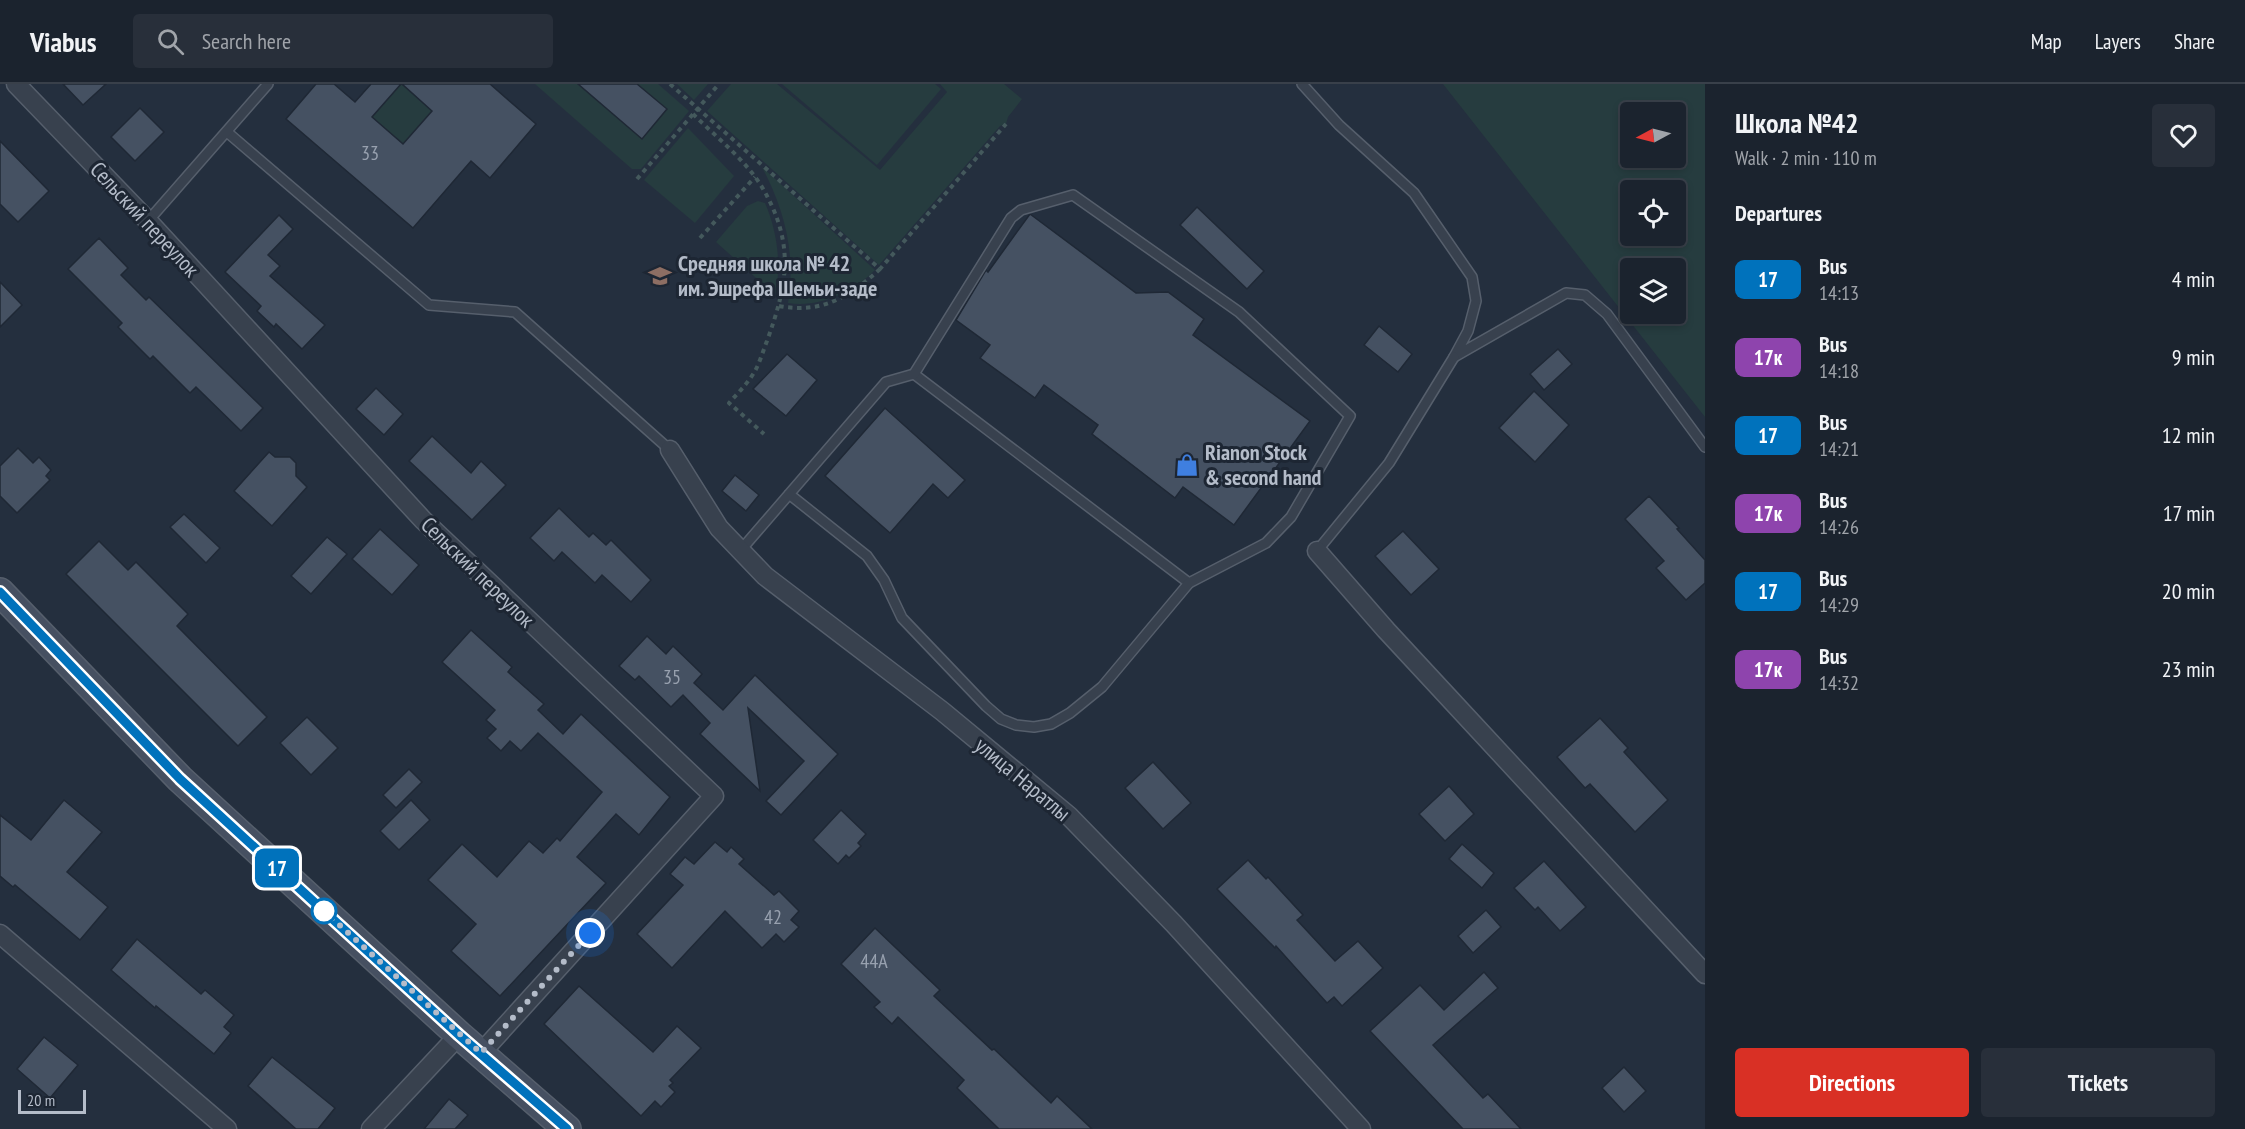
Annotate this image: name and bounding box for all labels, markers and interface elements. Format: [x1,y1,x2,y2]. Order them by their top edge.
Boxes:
search box [133,14,553,68]
text: Viabus [30,23,97,60]
icon: search [154,25,187,58]
text: Search here [202,27,291,55]
text: Map [2031,28,2062,55]
text: Layers [2095,28,2141,55]
text: Share [2174,28,2215,55]
north arrow [1620,102,1686,168]
map controls [1620,102,1686,324]
text: Школа №42 [1735,104,1859,141]
button: heart [2152,104,2215,167]
house number: 33 [361,140,379,166]
text: Walk · 2 min · 110 m [1735,145,1877,171]
street label: Сельский переулок [84,156,206,283]
button: locate [1620,180,1686,246]
text: Departures [1735,199,1822,227]
place label: Средняя школа № 42 им. Эшрефа Шемьи-заде [678,249,877,302]
text: Bus [1819,252,1847,280]
button: layers [1620,258,1686,324]
school or university icon: Средняя школа № 42 им. Эшрефа Шемьи-заде [647,263,673,289]
text: 4 min [2172,265,2215,293]
text: 17 [1758,266,1778,293]
text: 14:13 [1819,280,1859,306]
text: Bus [1819,330,1847,358]
text: 9 min [2172,343,2215,371]
text: 17к [1754,344,1782,371]
text: 14:18 [1819,358,1859,384]
text: Bus [1819,408,1847,436]
text: 12 min [2162,421,2215,449]
text: 17 [1758,422,1778,449]
text: 14:21 [1819,436,1859,462]
place label: Rianon Stock & second hand [1205,438,1322,491]
shop icon: Rianon Stock & second hand [1174,452,1200,478]
text: Bus [1819,486,1847,514]
text: 17 min [2163,499,2215,527]
text: 17к [1754,500,1782,527]
street label: Сельский переулок [415,511,541,634]
text: 14:26 [1819,514,1859,540]
text: Bus [1819,564,1847,592]
text: 20 min [2162,577,2215,605]
text: 17 [1758,578,1778,605]
text: 14:29 [1819,592,1859,618]
text: Bus [1819,642,1847,670]
text: 23 min [2162,655,2215,683]
text: 17к [1754,656,1782,683]
house number: 35 [663,664,681,690]
text: 14:32 [1819,670,1859,696]
street label: улица Наратлы [970,731,1076,827]
line badge: 17 [250,848,304,888]
text: 17 [267,855,287,882]
unlabelled marker [311,898,337,924]
house number: 42 [764,904,782,930]
your location [575,918,605,948]
house number: 44А [860,948,888,974]
button: Directions [1735,1048,1969,1117]
button: Tickets [1981,1048,2215,1117]
scale bar [18,1087,86,1114]
text: 20 m [27,1090,55,1110]

